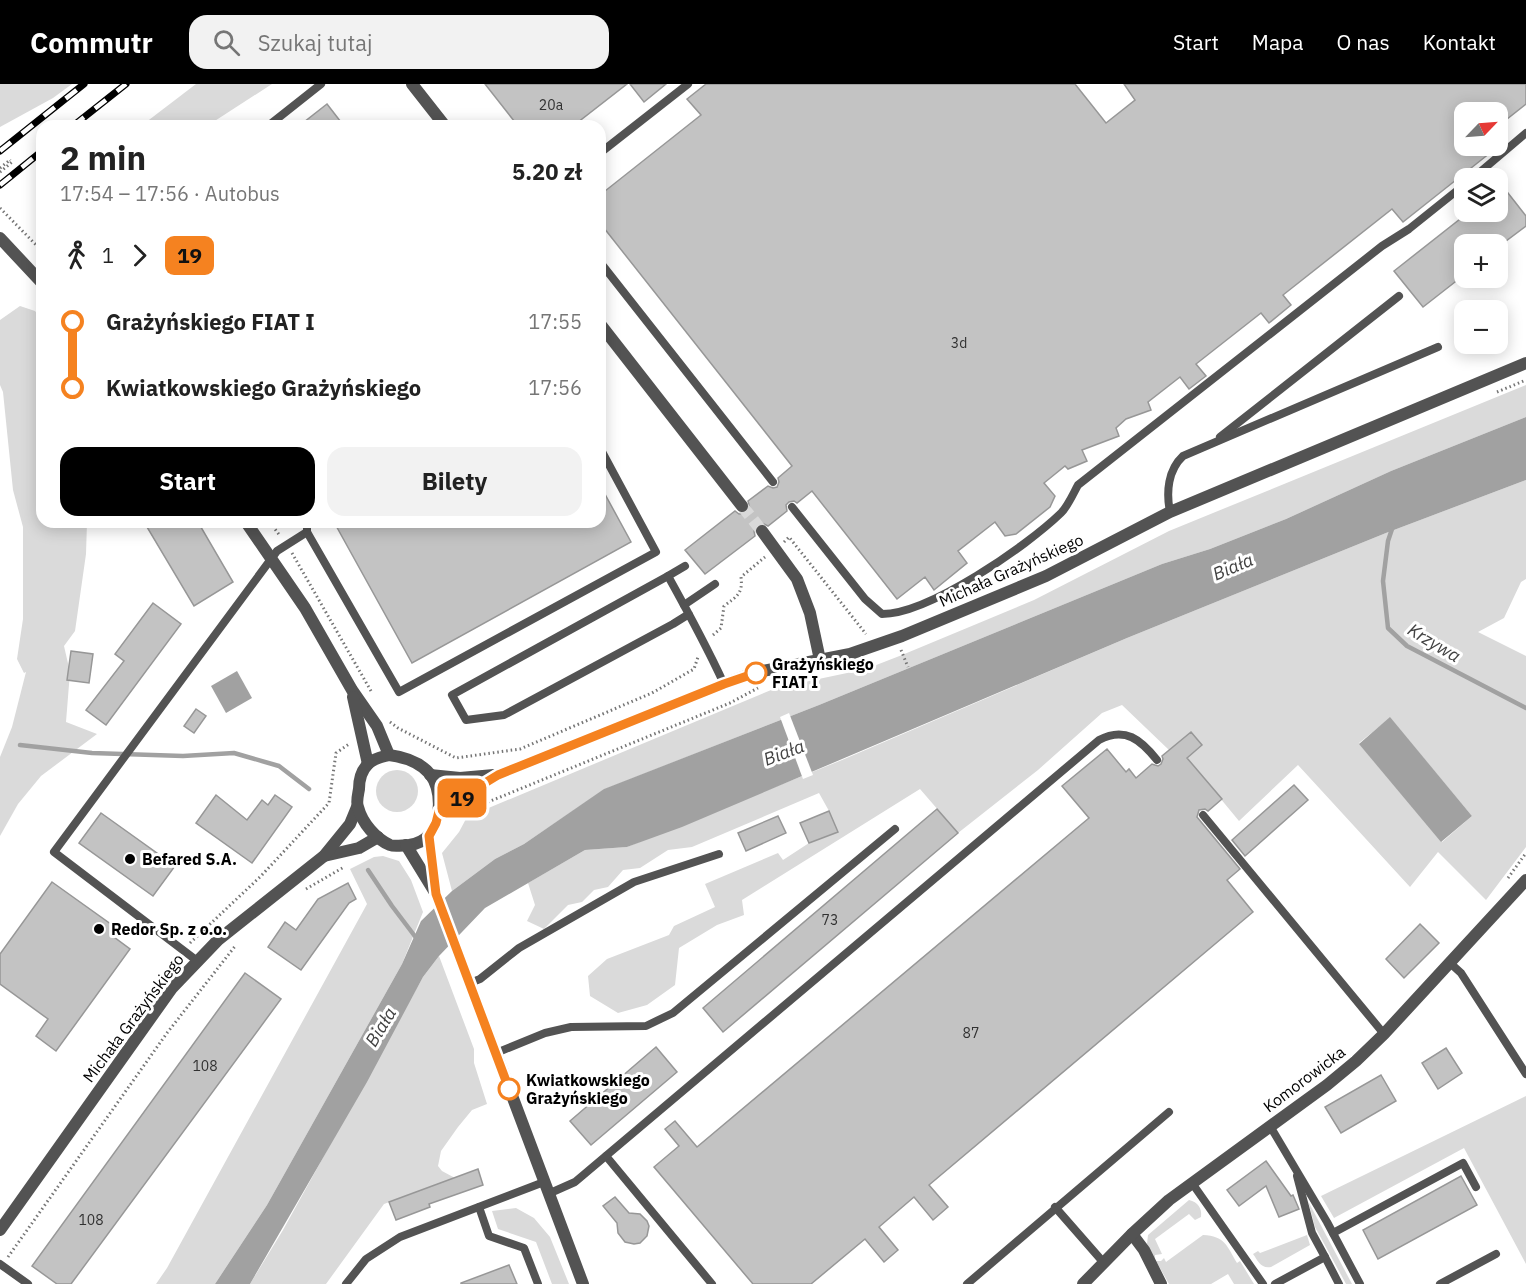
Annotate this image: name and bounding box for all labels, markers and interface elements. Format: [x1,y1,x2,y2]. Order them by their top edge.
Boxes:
search box [189,15,609,69]
text: Commutr [30,24,153,61]
icon: search [210,26,243,59]
text: Szukaj tutaj [258,28,372,57]
text: Start [1173,28,1219,56]
text: Mapa [1252,28,1304,56]
text: O nas [1337,28,1390,56]
text: Kontakt [1423,28,1496,56]
house number: 20a [539,96,564,114]
north arrow [1454,102,1508,156]
map controls [1454,102,1508,354]
text: 2 min [60,136,146,179]
text: 5.20 zł [512,157,582,186]
button: layers [1454,168,1508,222]
text: 17:54 – 17:56 · Autobus [60,180,280,207]
button: + [1454,234,1508,288]
icon: walk [60,239,93,272]
icon: forward [123,239,156,272]
text: 19 [177,241,202,269]
text: 1 [102,242,114,269]
button: − [1454,300,1508,354]
text: Grażyńskiego FIAT I [106,307,315,336]
text: 17:55 [528,308,582,335]
house number: 3d [951,334,967,352]
text: Kwiatkowskiego Grażyńskiego [106,373,421,402]
text: 17:56 [528,374,582,401]
button: Start [60,447,315,516]
button: Bilety [327,447,582,516]
street label: Michała Grażyńskiego [936,529,1086,611]
water label: Biała [1209,548,1257,585]
water label: Krzywa [1404,618,1465,667]
place label: Grażyńskiego FIAT I [772,654,874,692]
marker: Grażyńskiego FIAT I [745,662,767,684]
water label: Biała [760,734,807,771]
line badge: 19 [435,778,489,818]
text: 19 [449,784,475,812]
place label: Befared S.A. [142,849,237,869]
marker: Befared S.A. [123,852,137,866]
house number: 73 [822,911,838,929]
place label: Redor Sp. z o.o. [111,919,227,939]
marker: Redor Sp. z o.o. [92,922,106,936]
street label: Michała Grażyńskiego [78,950,188,1086]
water label: Biała [360,1003,401,1051]
house number: 87 [963,1024,979,1042]
street label: Komorowicka [1259,1041,1349,1116]
house number: 108 [192,1057,218,1075]
place label: Kwiatkowskiego Grażyńskiego [526,1070,650,1108]
marker: Kwiatkowskiego Grażyńskiego [498,1078,520,1100]
house number: 108 [78,1211,104,1229]

